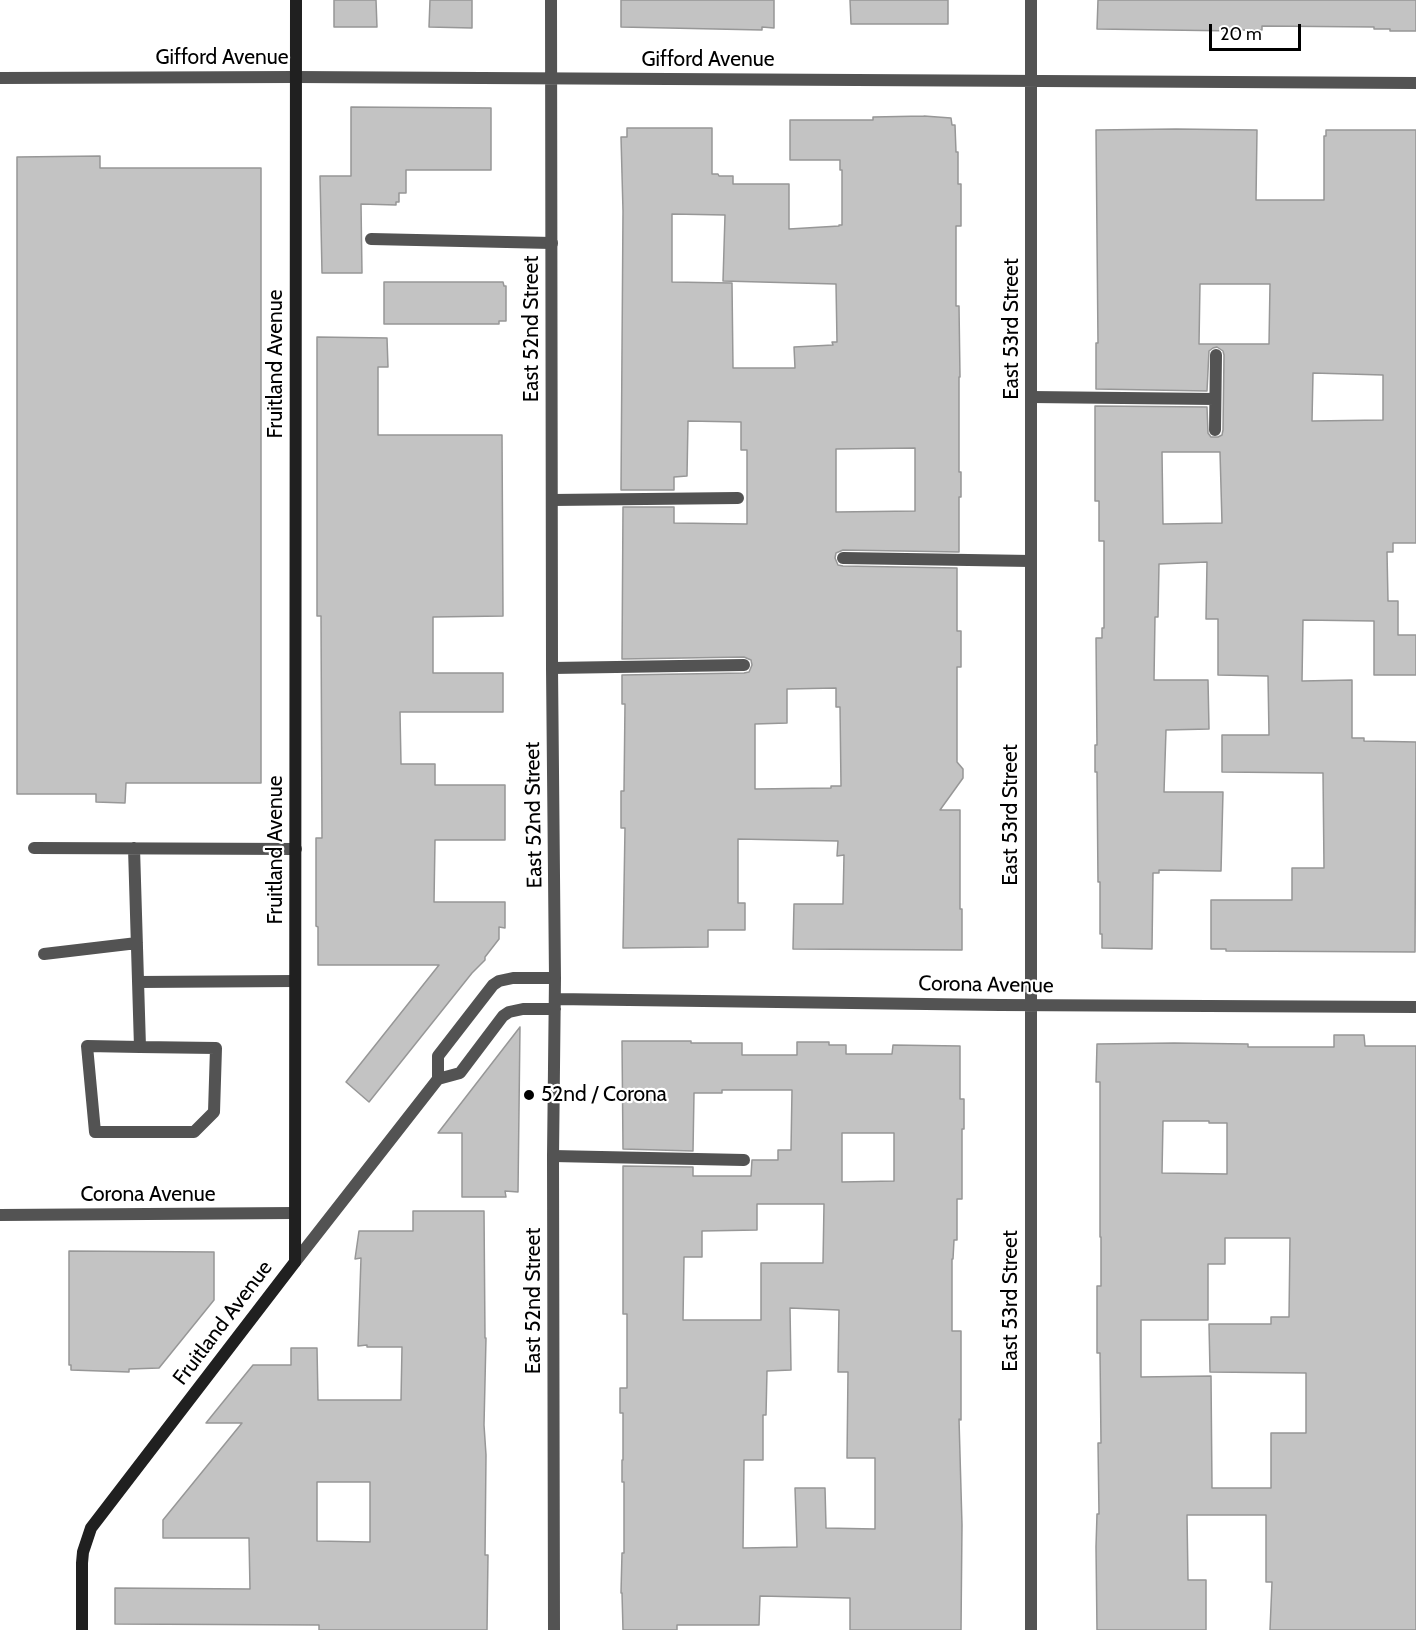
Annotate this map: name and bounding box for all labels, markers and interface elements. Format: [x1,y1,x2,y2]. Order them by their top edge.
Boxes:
scale bar [1212,12,1304,50]
text: 20 m [1220,23,1262,45]
street label: Gifford Avenue [155,45,289,71]
street label: Gifford Avenue [641,47,775,73]
street label: East 52nd Street [519,256,545,402]
street label: East 53rd Street [999,258,1025,400]
street label: Fruitland Avenue [263,290,289,438]
street label: East 52nd Street [520,741,548,889]
street label: East 53rd Street [998,744,1024,886]
street label: Fruitland Avenue [263,776,289,924]
street label: Corona Avenue [918,971,1054,999]
place label: 52nd / Corona [541,1082,667,1108]
marker: 52nd / Corona [522,1088,536,1102]
street label: Corona Avenue [80,1182,216,1208]
street label: East 52nd Street [521,1228,547,1374]
street label: East 53rd Street [998,1230,1024,1372]
street label: Fruitland Avenue [168,1256,278,1390]

